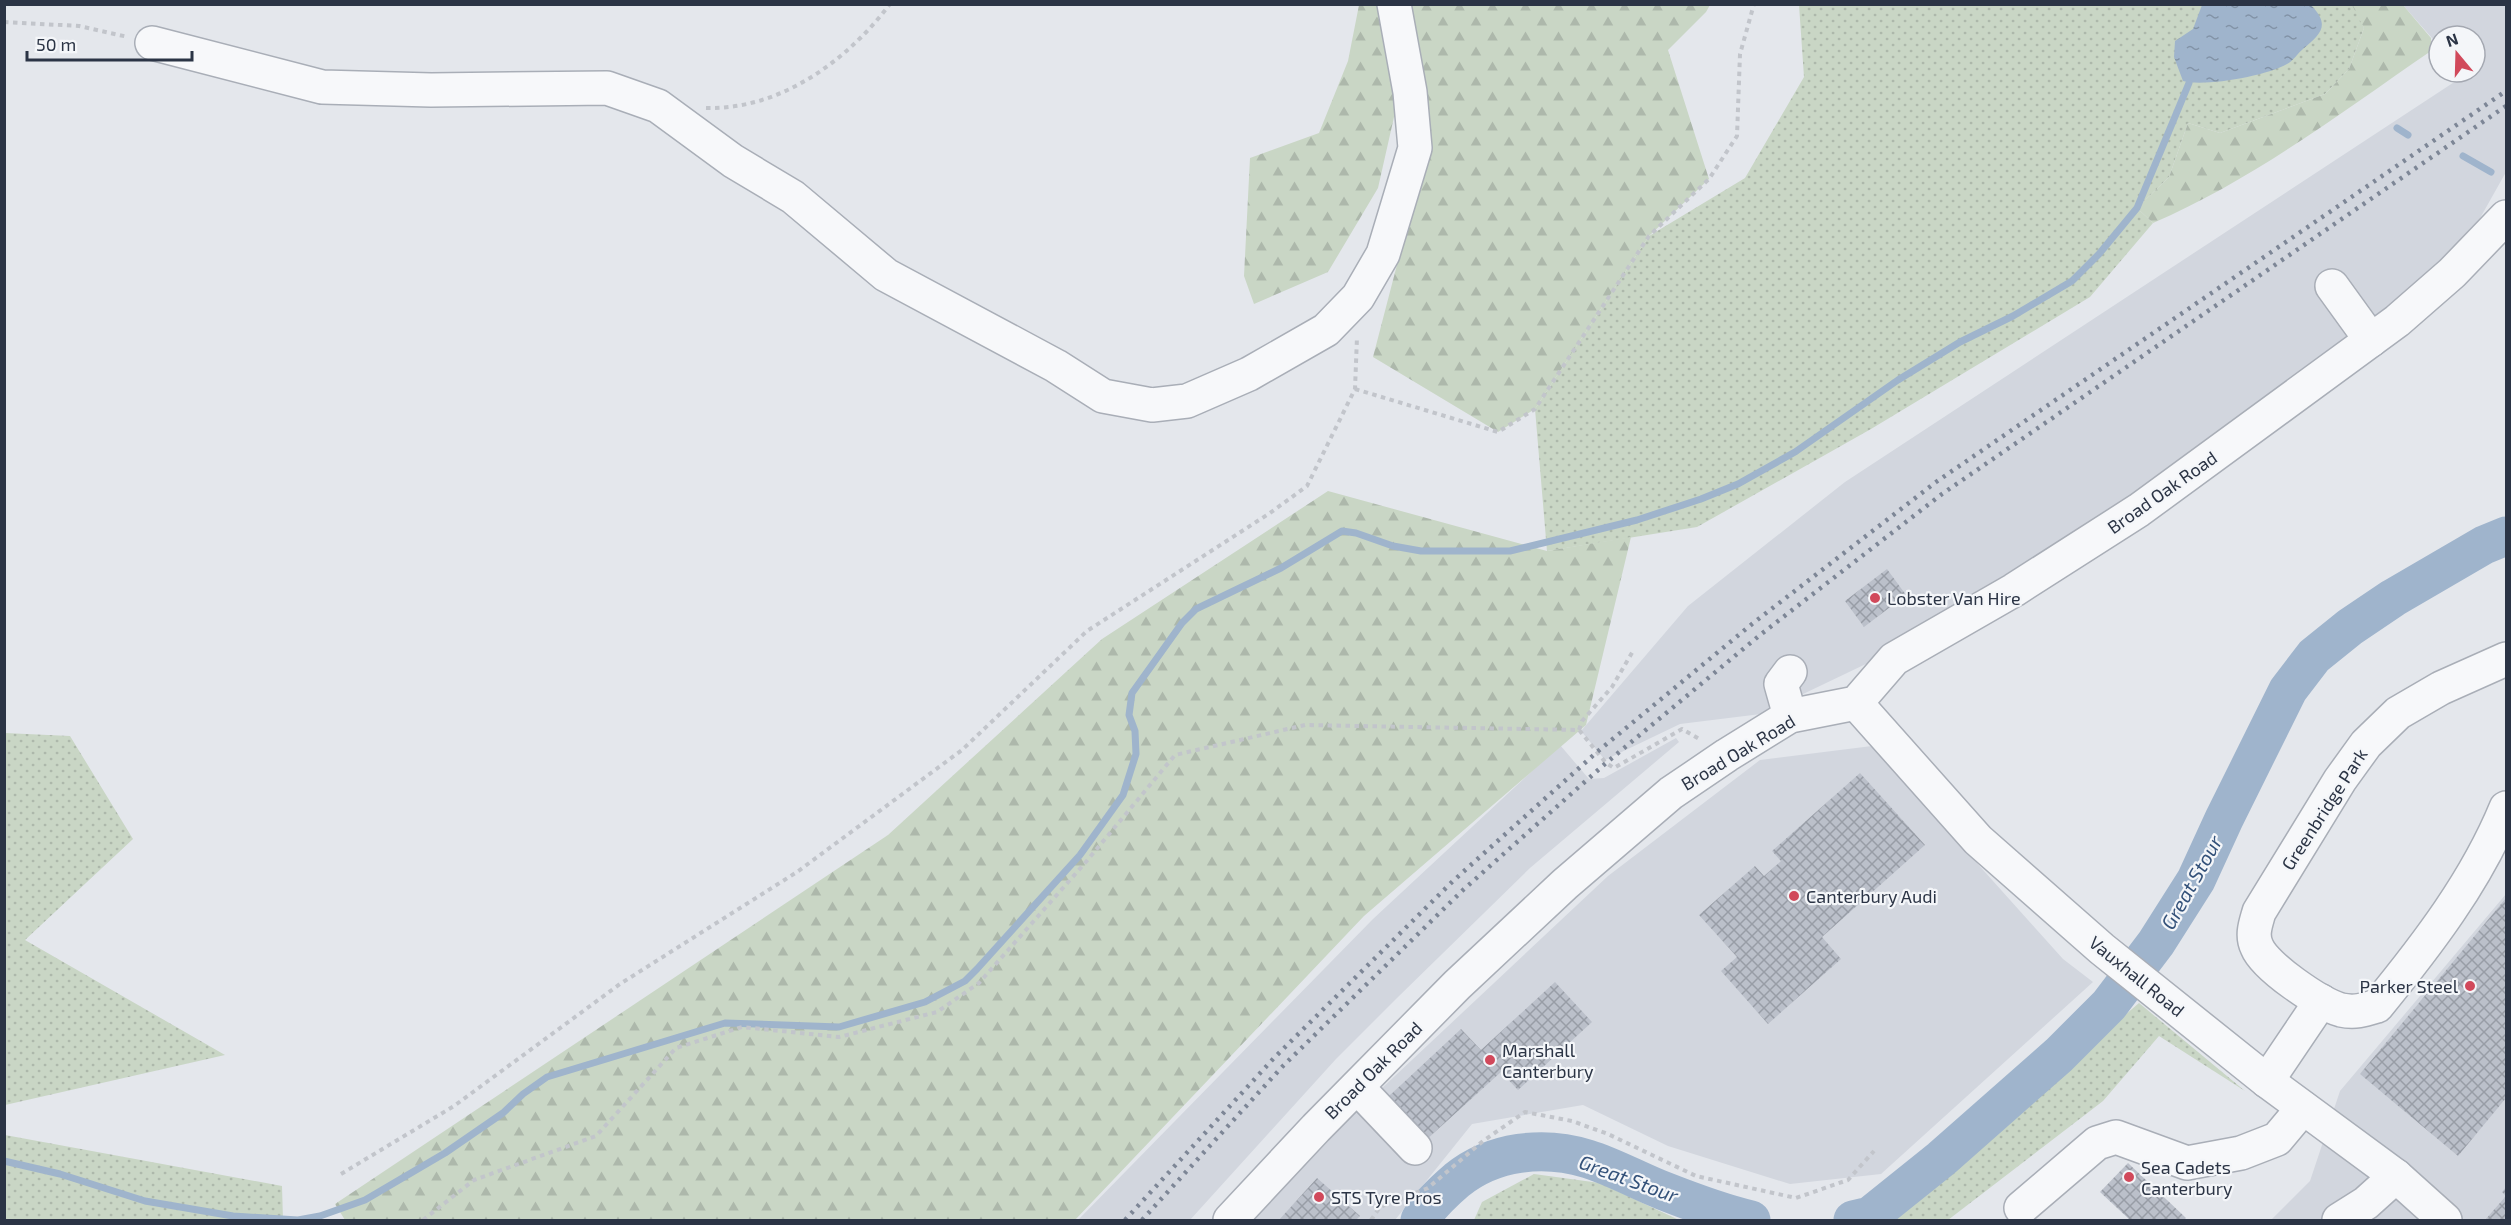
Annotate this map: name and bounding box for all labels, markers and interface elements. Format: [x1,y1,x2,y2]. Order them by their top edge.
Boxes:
scale bar [27,24,192,62]
north arrow [2427,24,2487,84]
text: N [2443,28,2461,50]
text: 50 m [36,33,76,55]
street label: Broad Oak Road [2103,446,2221,538]
place label: Lobster Van Hire [1887,587,2021,609]
marker: Lobster Van Hire [1868,591,1882,605]
street label: Broad Oak Road [1677,709,1799,795]
street label: Greenbridge Park [2276,744,2372,874]
water label: Great Stour [2155,830,2227,933]
place label: Canterbury Audi [1806,885,1937,907]
marker: Canterbury Audi [1787,889,1801,903]
street label: Vauxhall Road [2085,931,2189,1021]
place label: Parker Steel [2359,975,2459,997]
marker: Parker Steel [2463,979,2477,993]
street label: Broad Oak Road [1320,1017,1426,1123]
place label: Marshall Canterbury [1502,1039,1594,1082]
marker: Marshall Canterbury [1483,1053,1497,1067]
water label: Great Stour [1576,1149,1683,1207]
place label: Sea Cadets Canterbury [2141,1156,2233,1199]
marker: Sea Cadets Canterbury [2122,1170,2136,1184]
place label: STS Tyre Pros [1331,1186,1442,1208]
marker: STS Tyre Pros [1312,1190,1326,1204]

